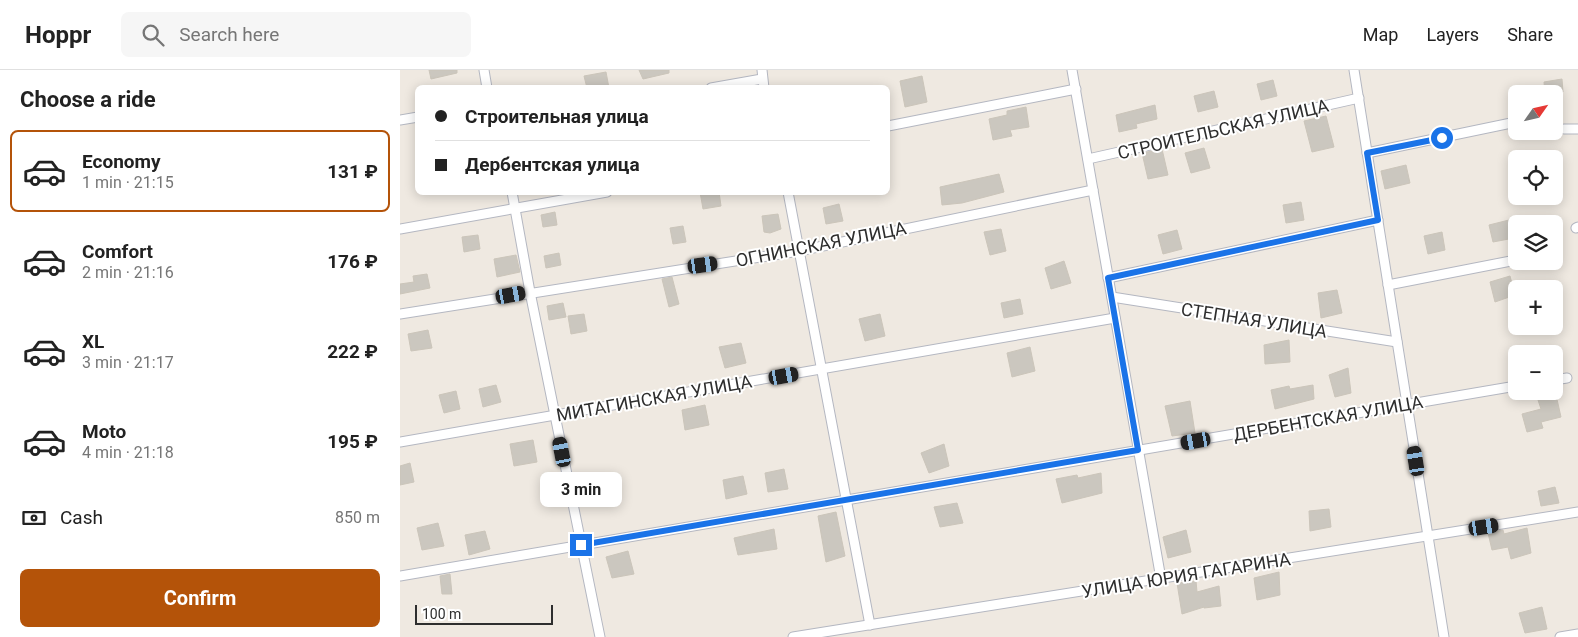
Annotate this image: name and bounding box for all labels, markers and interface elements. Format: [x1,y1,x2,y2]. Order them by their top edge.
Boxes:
search box [121,12,471,57]
text: Hoppr [25,21,91,49]
icon: search [139,21,167,49]
text: Search here [179,23,279,46]
text: Map [1363,24,1398,45]
text: Layers [1426,24,1479,45]
text: Share [1507,24,1553,45]
north arrow [1508,85,1562,140]
map controls [1508,85,1563,400]
text: Choose a ride [20,87,156,112]
street label: СТРОИТЕЛЬСКАЯ УЛИЦА [1115,94,1331,164]
text: Строительная улица [465,105,649,128]
route start [1431,127,1453,149]
icon: car [22,149,67,194]
text: Economy [82,150,161,173]
button: locate [1508,150,1563,205]
text: Дербентская улица [465,153,640,176]
text: 131 ₽ [327,160,378,183]
text: 1 min · 21:15 [82,173,174,192]
button: layers [1508,215,1563,270]
street label: ОГНИНСКАЯ УЛИЦА [734,217,908,271]
icon: car [22,239,67,284]
text: Comfort [82,240,153,263]
text: 176 ₽ [327,250,378,273]
car [687,255,718,275]
text: 2 min · 21:16 [82,263,174,282]
button: + [1508,280,1563,335]
car [494,285,527,305]
street label: СТЕПНАЯ УЛИЦА [1180,298,1329,342]
icon: car [22,329,67,374]
text: XL [82,330,104,353]
text: 222 ₽ [327,340,378,363]
button: − [1508,345,1563,400]
text: 3 min · 21:17 [82,353,174,372]
car [767,366,800,386]
street label: МИТАГИНСКАЯ УЛИЦА [555,370,754,426]
street label: ДЕРБЕНТСКАЯ УЛИЦА [1232,391,1425,445]
icon: car [22,419,67,464]
text: Moto [82,420,126,443]
text: 195 ₽ [327,430,378,453]
car [1179,431,1212,451]
car [551,436,572,468]
text: 4 min · 21:18 [82,443,174,462]
car [1406,445,1425,477]
callout: 3 min [540,472,622,508]
text: 3 min [561,480,601,499]
icon: cash [20,504,48,532]
text: Cash [60,506,103,529]
text: 850 m [335,508,380,527]
car [1468,517,1499,537]
route end [570,534,592,556]
street label: УЛИЦА ЮРИЯ ГАГАРИНА [1080,548,1292,602]
button: Confirm [20,569,380,627]
scale bar [415,602,552,625]
text: 100 m [422,606,461,622]

